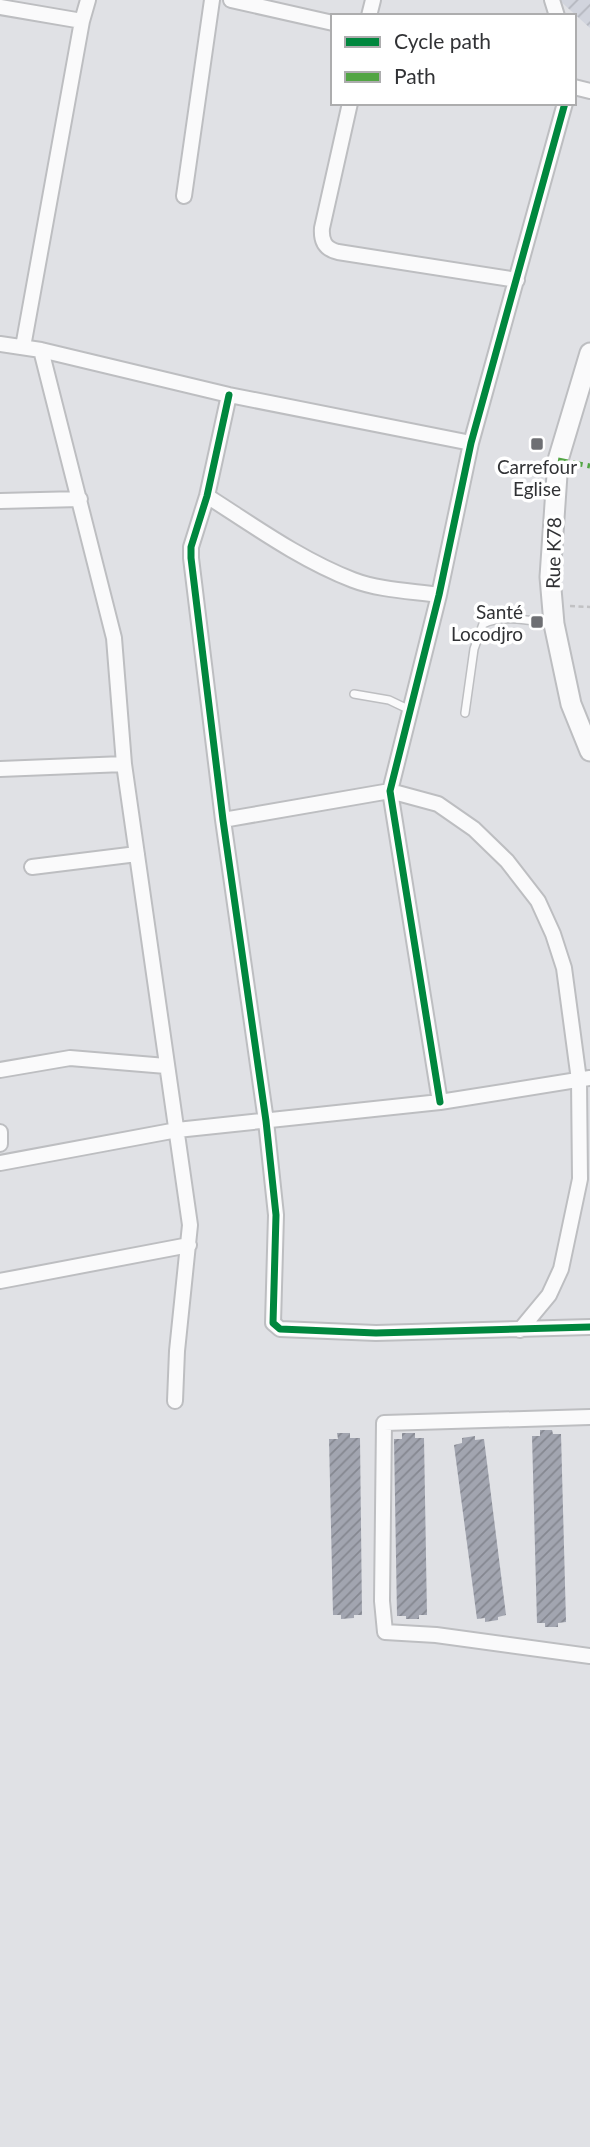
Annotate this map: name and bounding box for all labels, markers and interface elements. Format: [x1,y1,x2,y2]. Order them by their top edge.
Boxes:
legend [331,14,576,105]
text: Cycle path [394,28,491,53]
text: Path [394,63,436,88]
marker: Carrefour Eglise [529,436,545,452]
place label: Carrefour Eglise [497,455,577,500]
street label: Rue K78 [541,517,565,589]
place label: Santé Locodjro [451,600,523,645]
marker: Santé Locodjro [529,614,545,630]

